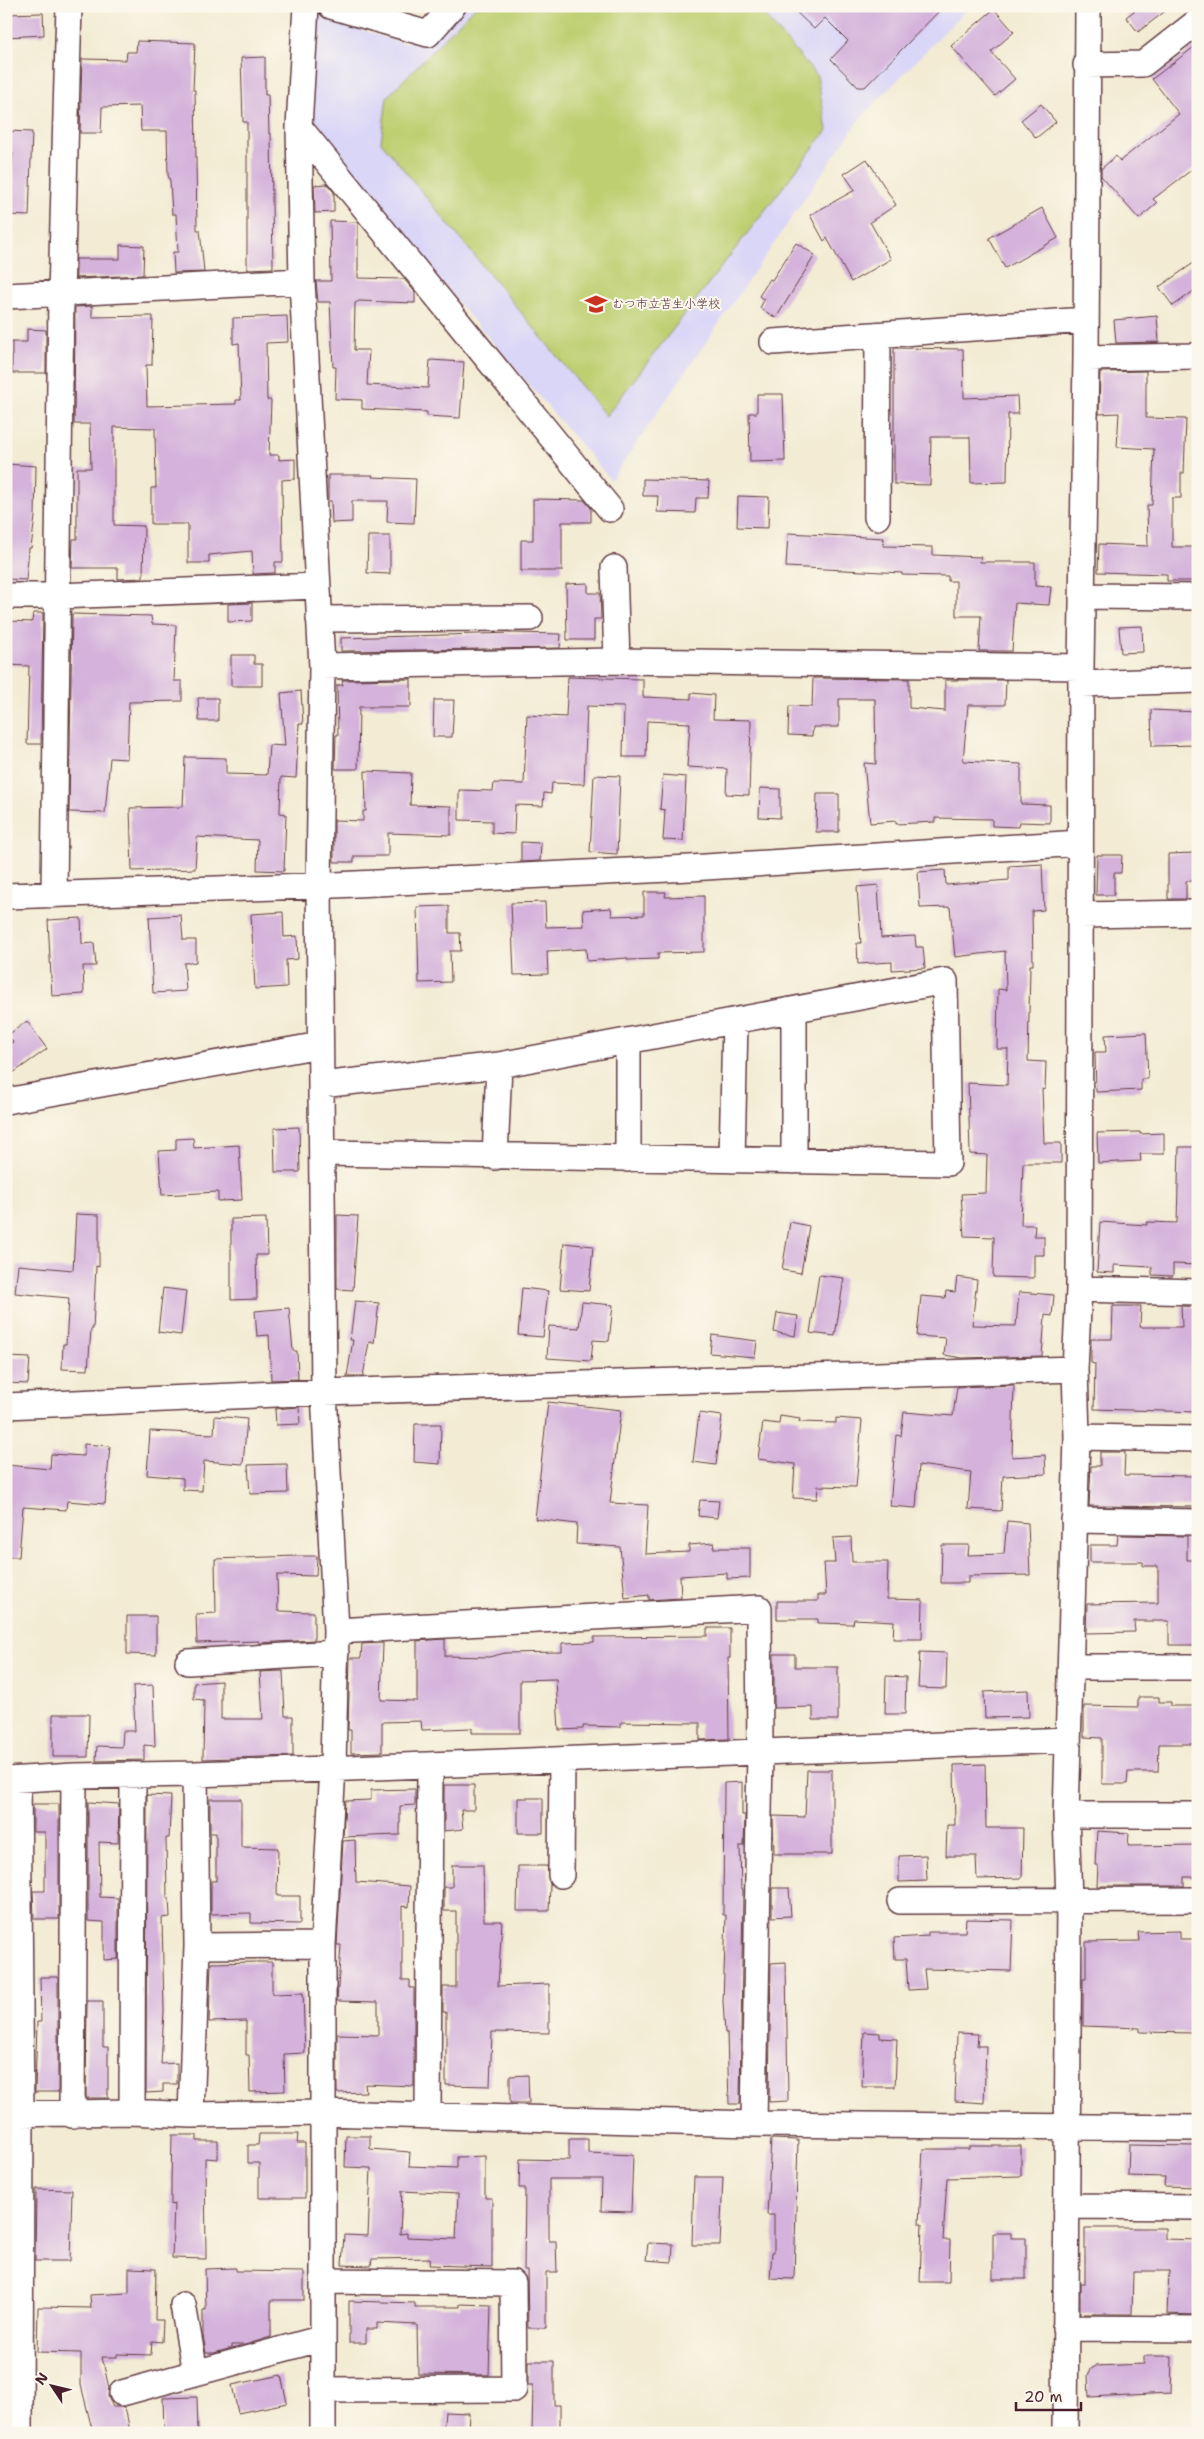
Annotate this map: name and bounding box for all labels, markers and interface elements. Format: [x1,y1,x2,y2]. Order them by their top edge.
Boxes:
school or university icon: むつ市立苫生小学校 [583,291,609,317]
place label: むつ市立苫生小学校 [612,296,720,312]
north arrow [28,2362,78,2412]
text: N [31,2369,52,2388]
scale bar [1016,2379,1082,2411]
text: 20 m [1024,2387,1063,2407]

